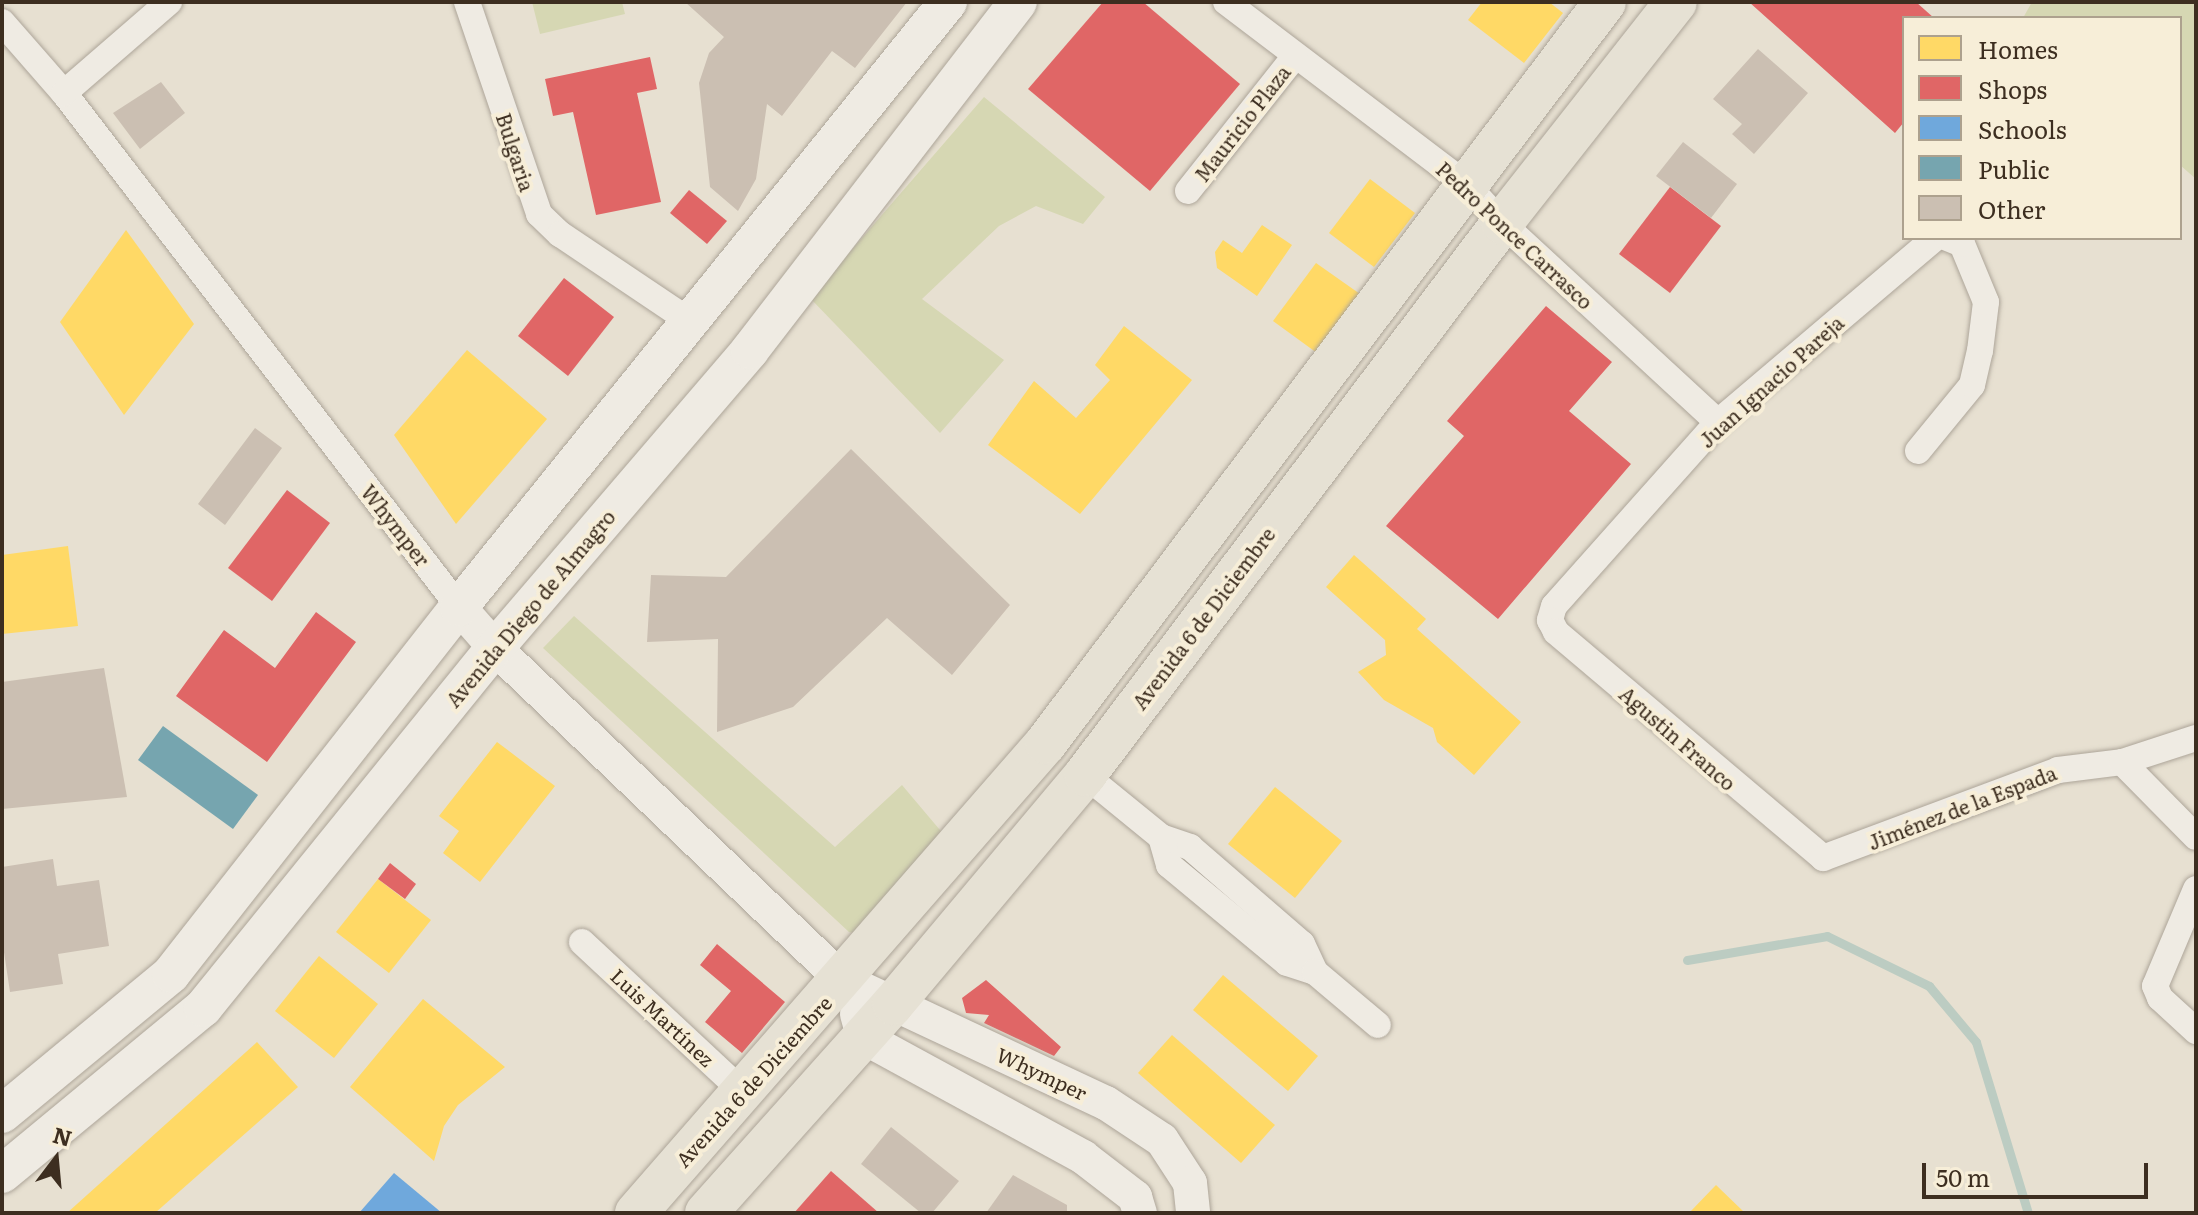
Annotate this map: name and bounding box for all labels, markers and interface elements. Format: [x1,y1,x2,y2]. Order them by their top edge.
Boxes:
legend [1902,16,2182,240]
text: Homes [1978,31,2058,66]
street label: Mauricio Plaza [1189,60,1295,186]
text: Shops [1978,71,2047,106]
street label: Bulgaria [492,110,540,194]
text: Schools [1978,111,2067,146]
text: Public [1978,151,2049,186]
street label: Pedro Ponce Carrasco [1432,156,1598,314]
text: Other [1978,191,2045,226]
street label: Juan Ignacio Pareja [1694,310,1848,452]
street label: Whymper [357,480,435,570]
street label: Avenida Diego de Almagro [440,504,620,712]
street label: Avenida 6 de Diciembre [1127,522,1279,714]
street label: Agustin Franco [1615,681,1741,795]
street label: Jiménez de la Espada [1864,760,2060,854]
street label: Luis Martínez [606,963,720,1071]
street label: Avenida 6 de Diciembre [670,991,836,1171]
street label: Whymper [993,1042,1091,1104]
text: N [49,1117,76,1154]
north arrow [16,1119,96,1199]
scale bar [1926,1147,2152,1197]
text: 50 m [1936,1159,1990,1194]

